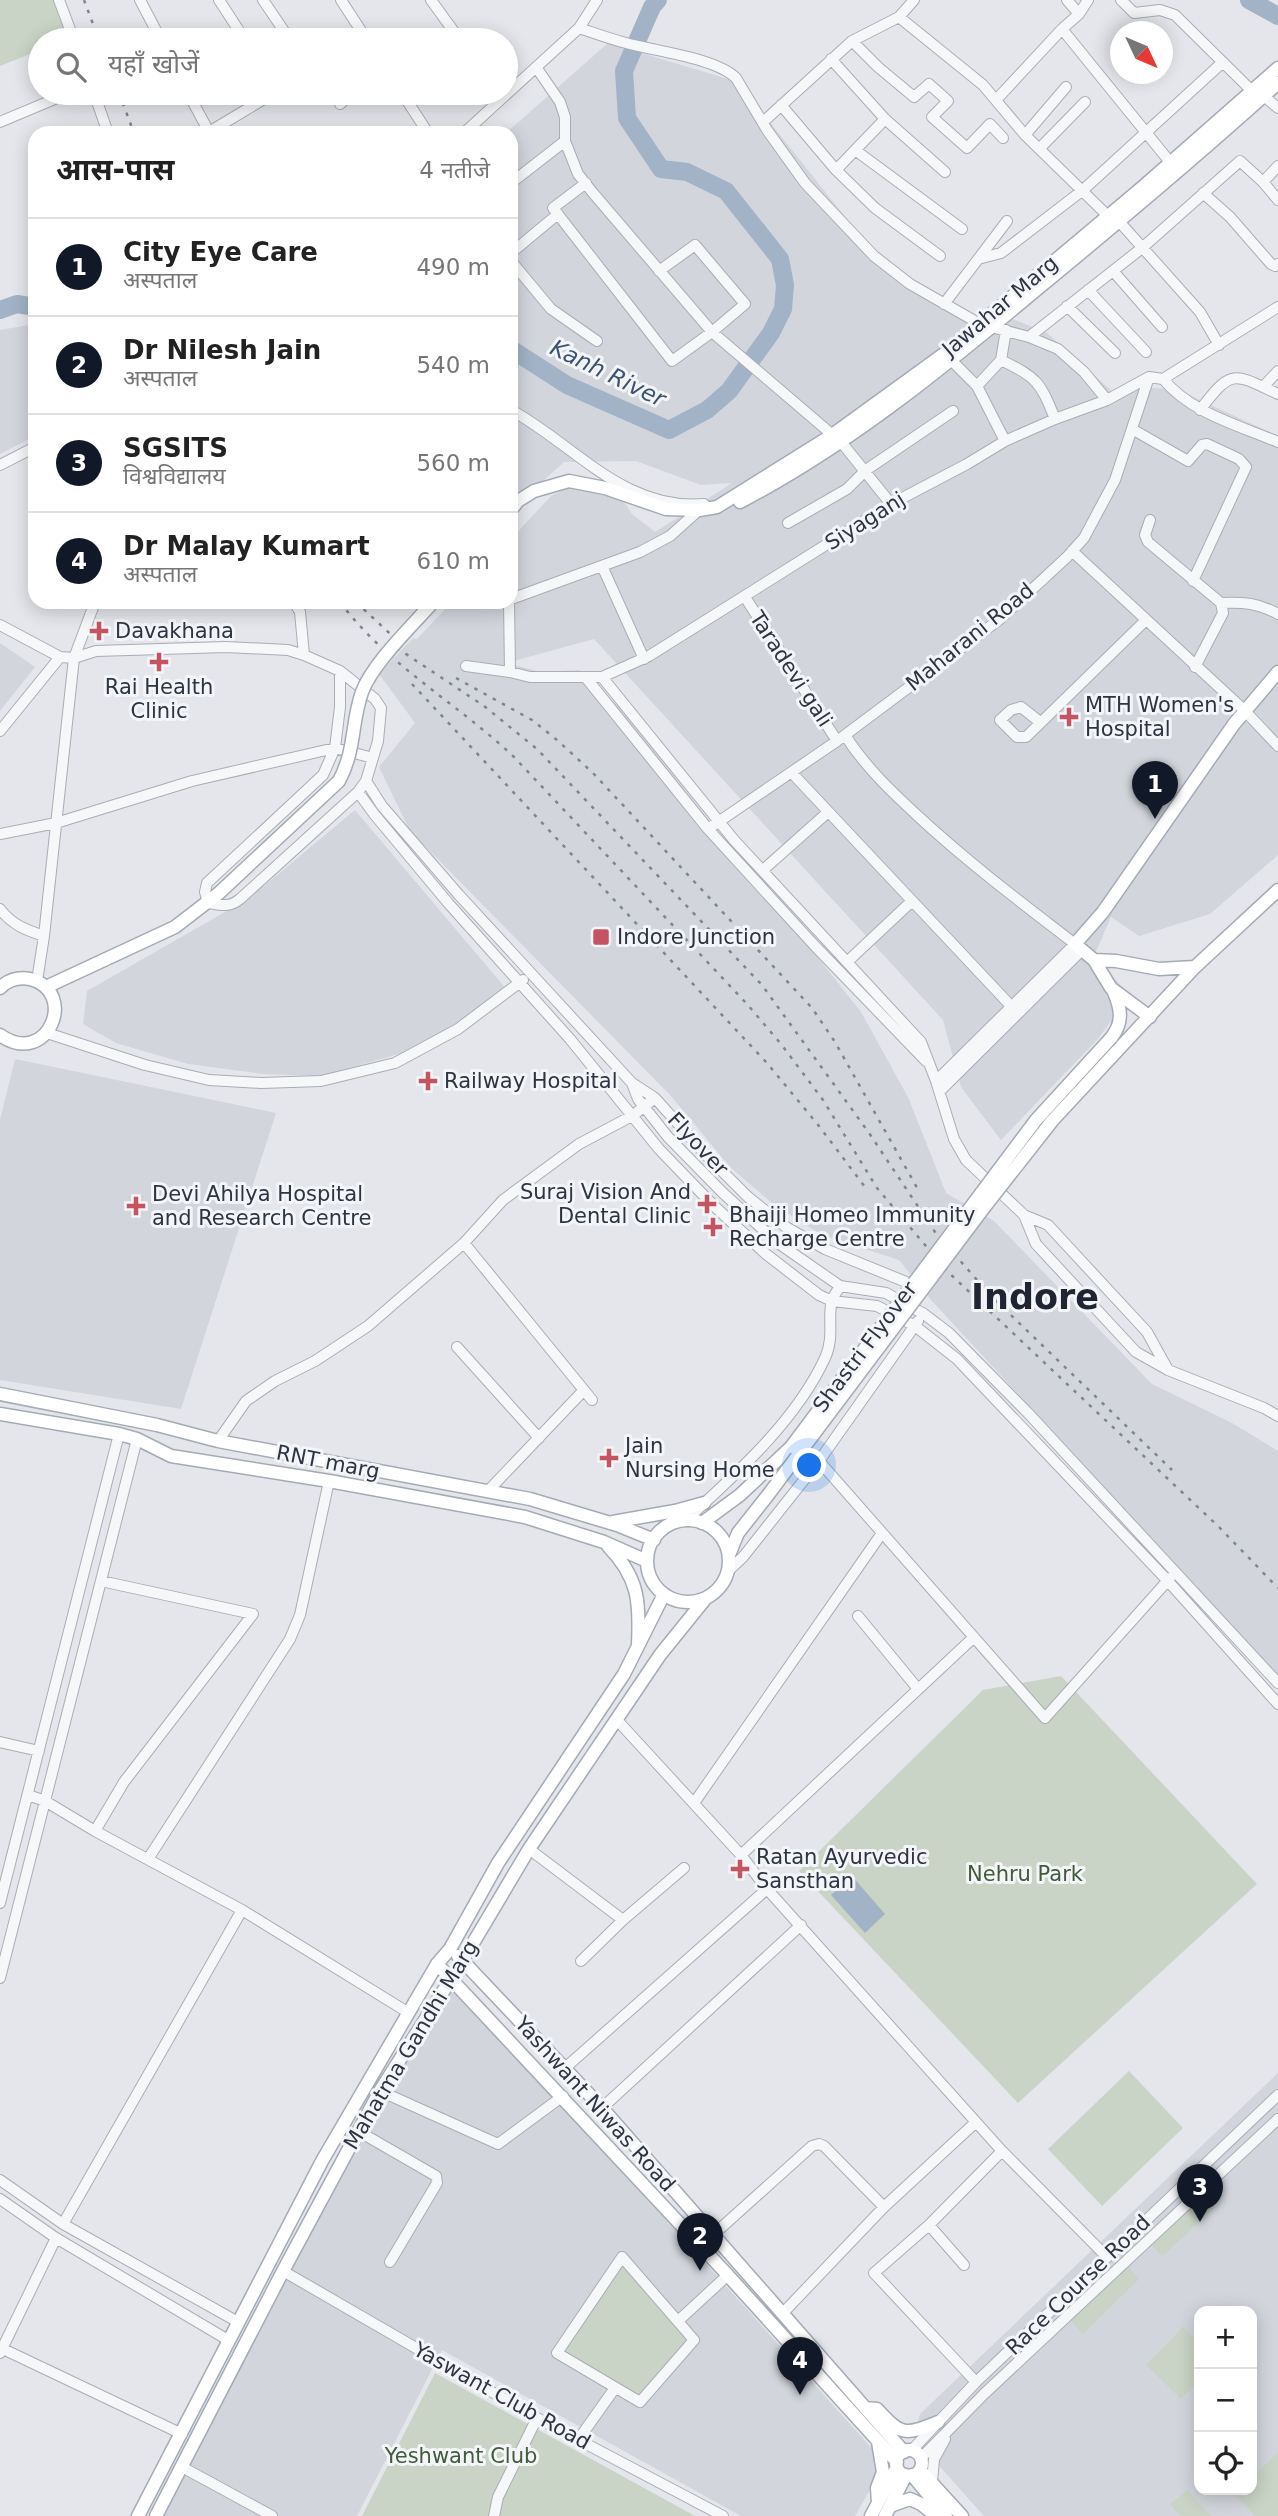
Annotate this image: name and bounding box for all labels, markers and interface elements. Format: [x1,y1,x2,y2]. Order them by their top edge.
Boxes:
north arrow [1110,21,1173,84]
search box [28,28,518,105]
icon: search [52,48,90,86]
text: यहाँ खोजें [108,49,199,79]
text: आस-पास [56,152,174,187]
text: 4 नतीजे [419,157,490,183]
text: City Eye Care [123,237,318,267]
street label: Jawahar Marg [936,251,1063,362]
text: 1 [71,254,87,280]
text: 490 m [416,254,490,280]
text: अस्पताल [123,267,197,293]
water label: Kanh River [546,334,671,413]
text: Dr Nilesh Jain [123,335,321,365]
text: 2 [71,352,87,378]
text: 540 m [416,352,490,378]
text: अस्पताल [123,365,197,391]
text: SGSITS [123,433,228,463]
text: 3 [71,450,87,476]
text: 560 m [416,450,490,476]
text: विश्वविद्यालय [123,463,226,489]
street label: Siyaganj [821,487,909,555]
text: Dr Malay Kumart [123,531,370,561]
text: 4 [71,548,87,574]
text: 610 m [416,548,490,574]
text: अस्पताल [123,561,197,587]
street label: Maharani Road [901,578,1039,696]
street label: Taradevi gali [744,606,837,731]
place label: Davakhana [115,619,234,643]
marker: Davakhana [89,621,109,641]
marker: Rai Health Clinic [149,652,169,672]
place label: Rai Health Clinic [105,675,213,723]
place label: MTH Women's Hospital [1085,693,1234,741]
marker: MTH Women's Hospital [1059,707,1079,727]
pin: 1 [1132,761,1178,819]
place label: Indore Junction [617,925,775,949]
marker: Indore Junction [591,927,611,947]
place label: Railway Hospital [444,1069,618,1093]
marker: Railway Hospital [418,1071,438,1091]
street label: Flyover [663,1108,733,1181]
place label: Suraj Vision And Dental Clinic [520,1180,691,1228]
place label: Devi Ahilya Hospital and Research Centre [152,1182,371,1230]
marker: Suraj Vision And Dental Clinic [697,1194,717,1214]
marker: Devi Ahilya Hospital and Research Centre [126,1196,146,1216]
place label: Bhaiji Homeo Immunity Recharge Centre [729,1203,976,1251]
marker: Bhaiji Homeo Immunity Recharge Centre [703,1217,723,1237]
street label: Shastri Flyover [808,1277,922,1417]
district label: Indore [971,1277,1099,1317]
place label: Jain Nursing Home [623,1434,775,1482]
street label: RNT marg [274,1440,382,1484]
marker: Jain Nursing Home [599,1448,619,1468]
your location [792,1448,826,1482]
place label: Ratan Ayurvedic Sansthan [756,1845,927,1893]
marker: Ratan Ayurvedic Sansthan [730,1859,750,1879]
park label: Nehru Park [967,1862,1084,1886]
street label: Mahatma Gandhi Marg [339,1936,483,2154]
street label: Yashwant Niwas Road [509,2011,680,2196]
pin: 3 [1177,2164,1223,2222]
street label: Race Course Road [1001,2210,1155,2360]
pin: 2 [677,2213,723,2271]
map controls [1194,2306,1257,2495]
button: + [1194,2306,1257,2369]
street label: Yaswant Club Road [408,2337,595,2455]
pin: 4 [777,2337,823,2395]
button: − [1194,2369,1257,2432]
button: locate [1194,2432,1257,2495]
park label: Yeshwant Club [384,2444,537,2468]

